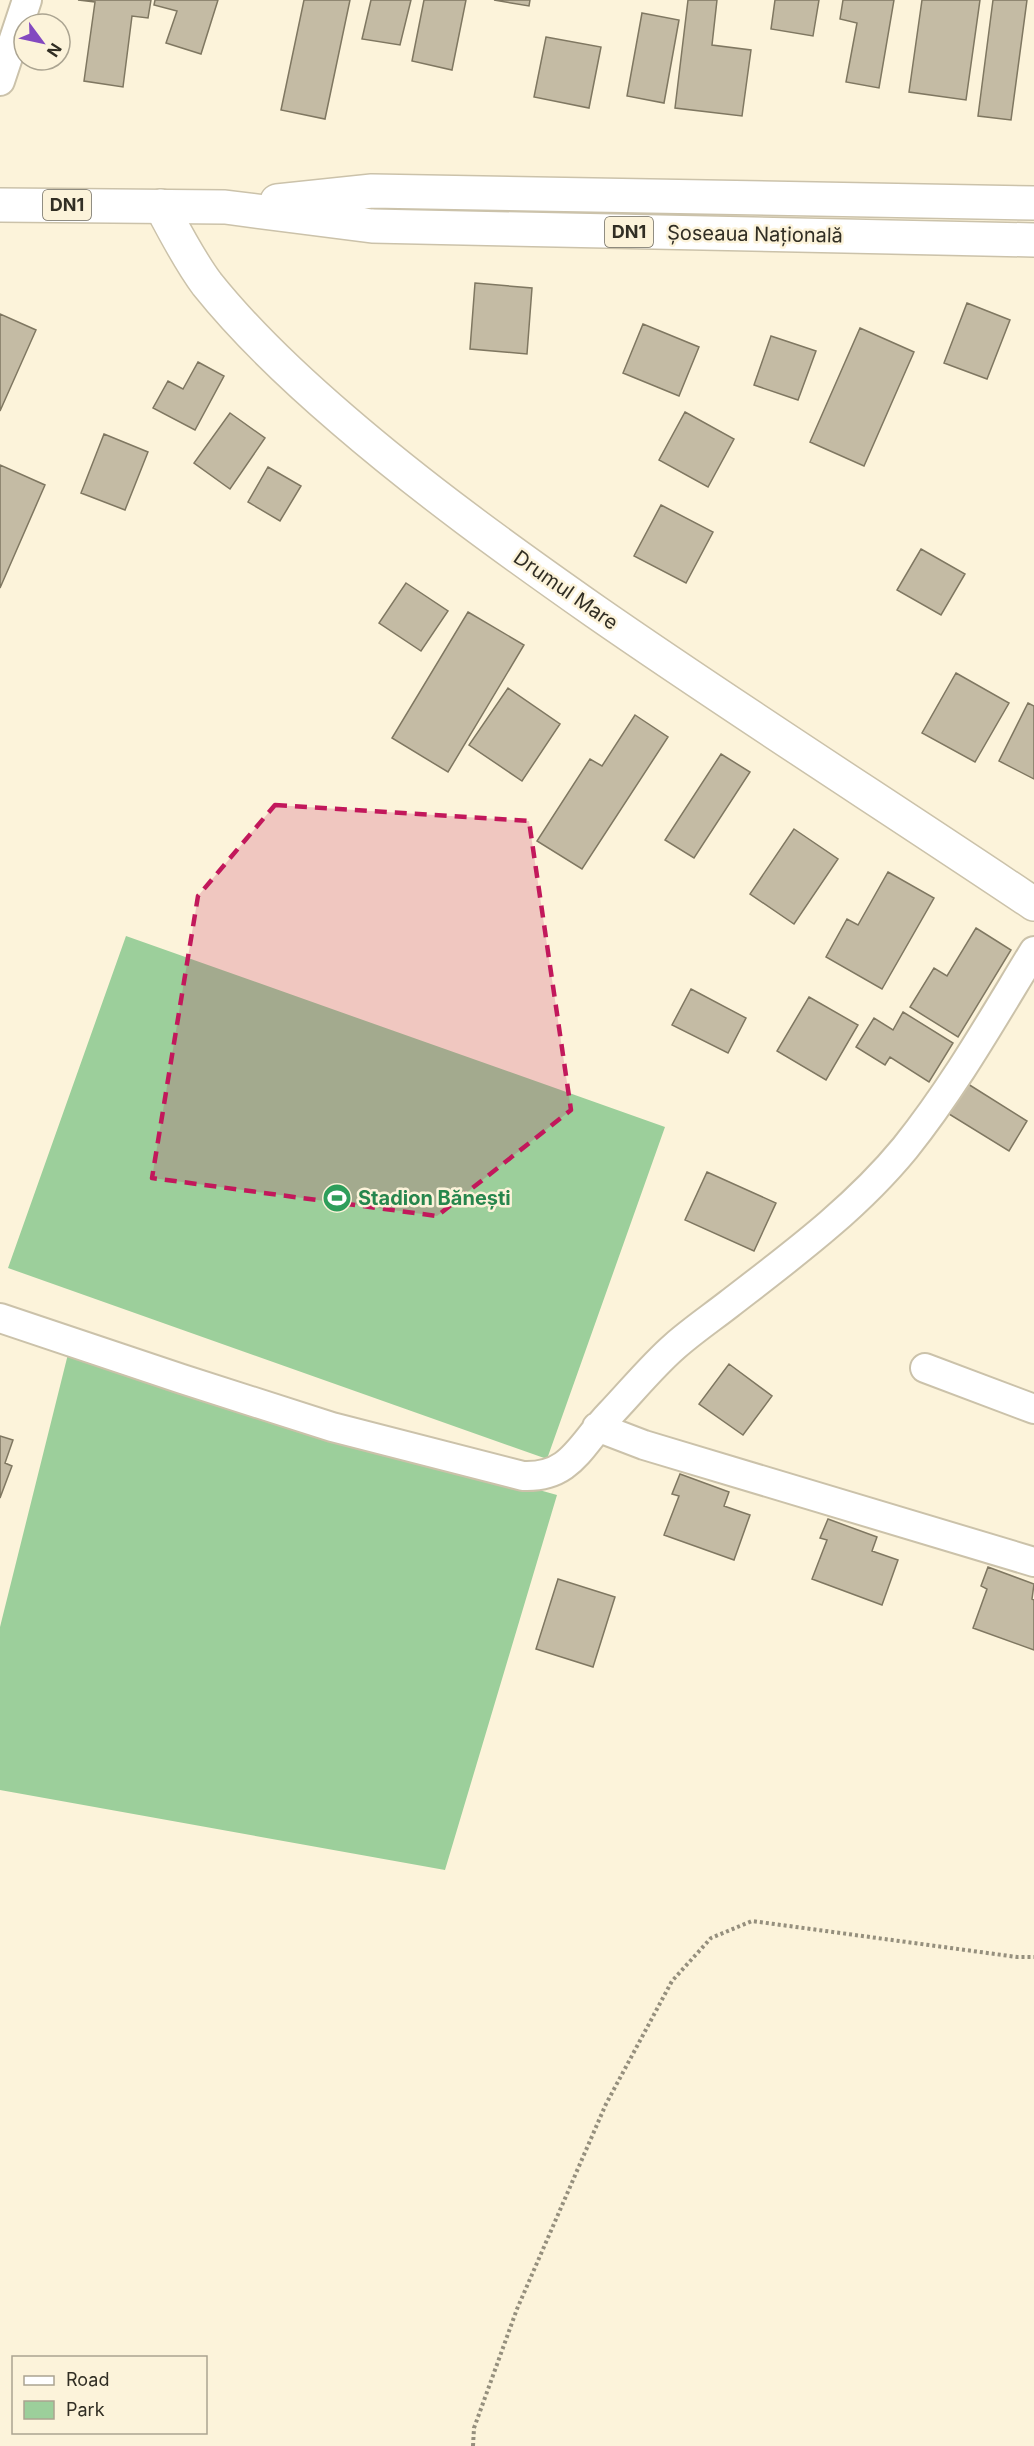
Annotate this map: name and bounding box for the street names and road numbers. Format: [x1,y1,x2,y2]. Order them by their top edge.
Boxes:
road number: DN1 [43,190,91,220]
road number: DN1 [605,217,653,247]
street label: Șoseaua Națională [667,220,843,248]
street label: Drumul Mare [509,545,623,635]

